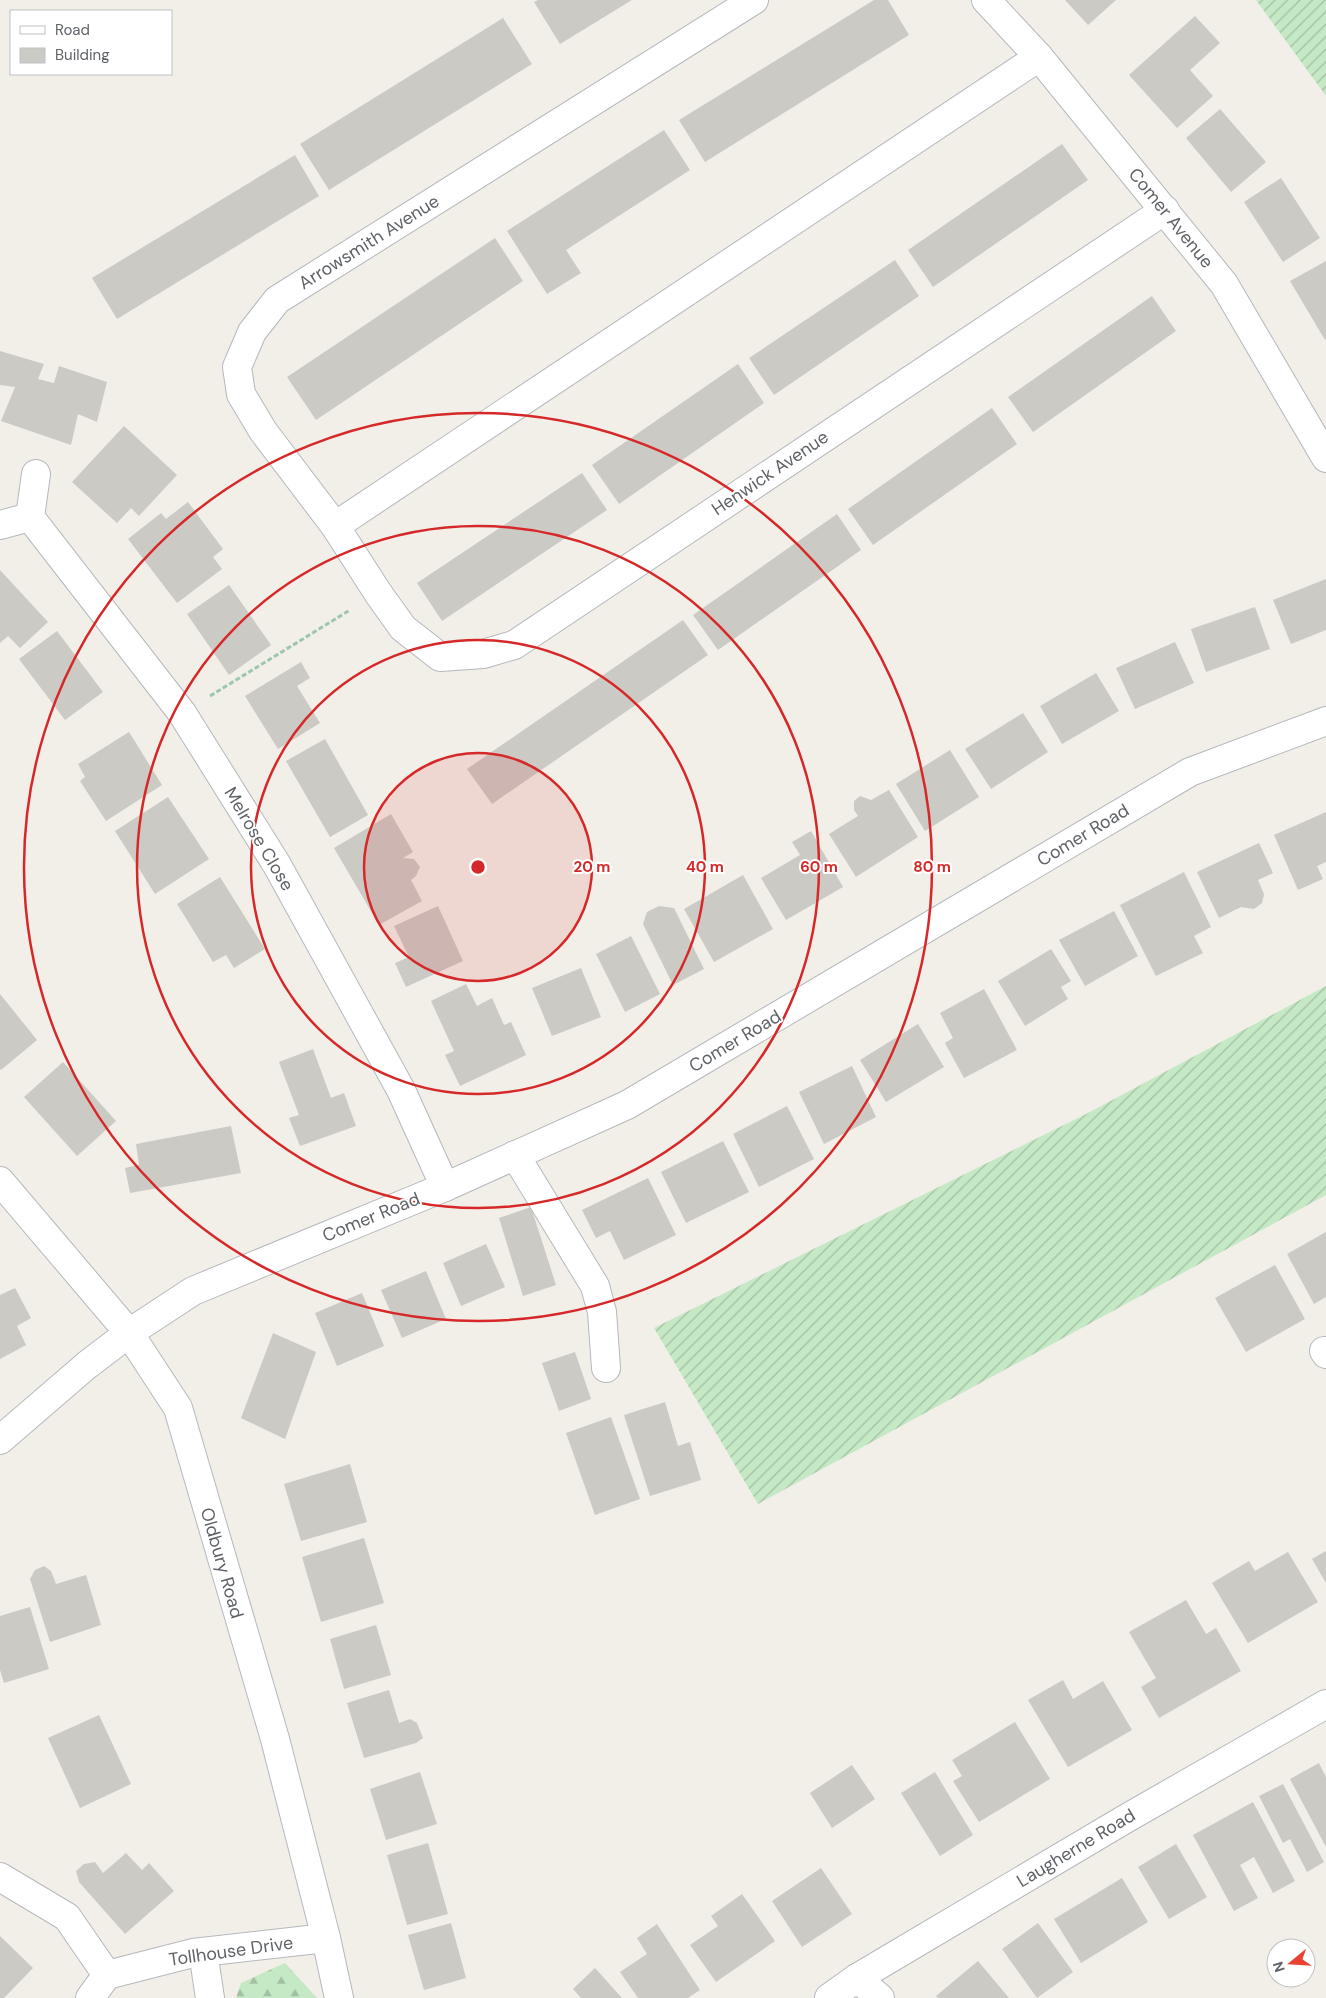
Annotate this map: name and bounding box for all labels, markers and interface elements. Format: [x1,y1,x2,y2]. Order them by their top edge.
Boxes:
legend [10,10,172,75]
text: Road [55,20,90,40]
text: Building [55,45,110,65]
street label: Comer Avenue [1123,163,1219,273]
street label: Arrowsmith Avenue [294,189,444,295]
street label: Henwick Avenue [707,425,833,521]
street label: Melrose Close [219,783,299,895]
street label: Comer Road [1033,798,1133,872]
text: 20 m [574,857,610,877]
text: 40 m [686,857,724,877]
text: 60 m [800,857,838,877]
text: 80 m [913,857,951,877]
centre of rings [469,858,487,876]
street label: Comer Road [685,1004,785,1078]
street label: Comer Road [319,1187,423,1247]
street label: Oldbury Road [195,1505,249,1621]
street label: Laugherne Road [1012,1803,1140,1893]
street label: Tollhouse Drive [167,1930,295,1972]
north arrow [1266,1938,1316,1988]
text: N [1268,1959,1289,1975]

